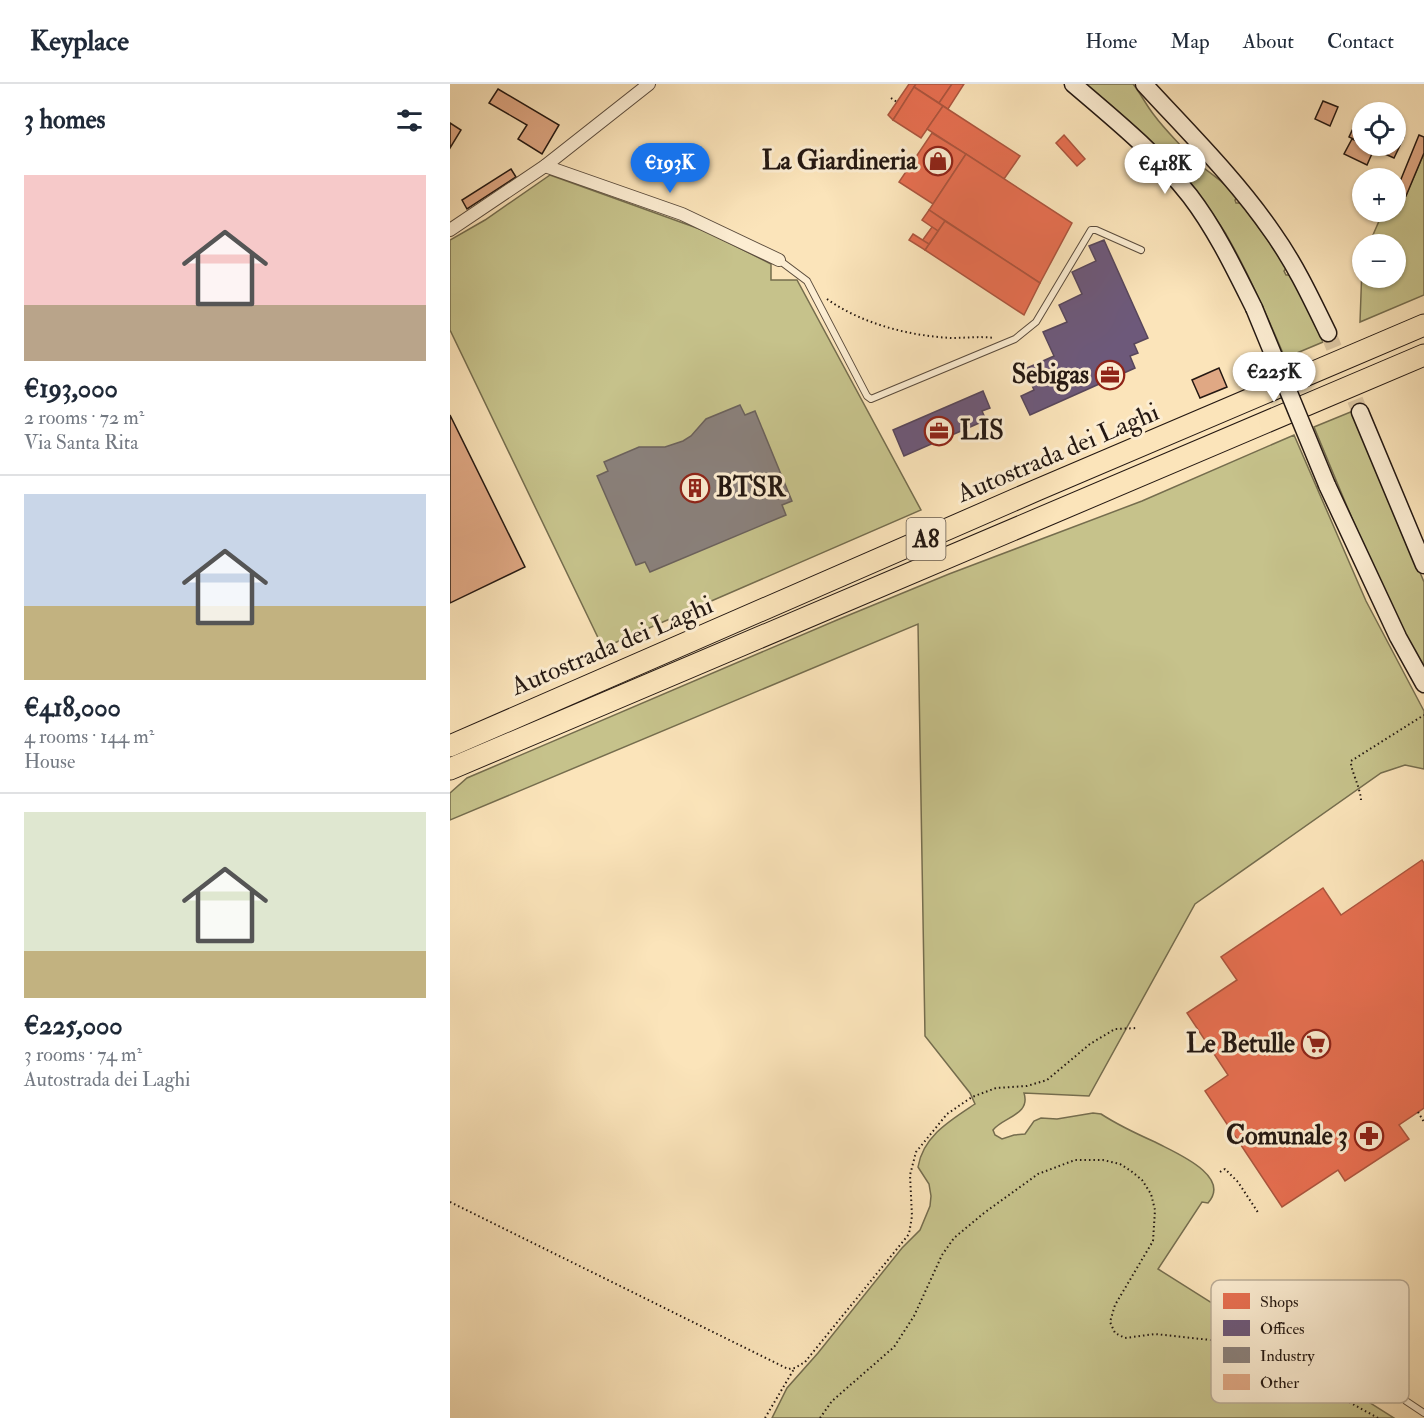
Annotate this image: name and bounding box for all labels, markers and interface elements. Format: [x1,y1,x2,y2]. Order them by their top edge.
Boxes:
text: Keyplace [30,24,129,59]
text: Home [1085,28,1137,55]
text: Map [1170,28,1210,55]
text: About [1243,28,1294,55]
text: Contact [1327,28,1394,55]
map controls [1352,102,1406,288]
button: locate [1352,102,1406,156]
text: 3 homes [24,104,105,136]
icon: filters [393,104,426,137]
pin: €193K [628,143,712,194]
pin: €418K [1123,144,1207,195]
place label: La Giardineria [762,145,918,177]
shop icon: La Giardineria [922,145,954,177]
text: €193K [645,150,695,175]
text: €418K [1139,151,1192,176]
button: + [1352,168,1406,222]
icon: home [171,214,279,322]
button: − [1352,234,1406,288]
pin: €225K [1232,352,1316,403]
place label: Sebigas [1012,359,1089,392]
office icon: Sebigas [1094,359,1126,391]
text: €225K [1247,359,1301,384]
text: €193,000 [24,373,118,405]
street label: Autostrada dei Laghi [951,396,1164,510]
text: 2 rooms · 72 m² [24,405,144,430]
office icon: LIS [923,415,955,447]
place label: LIS [960,415,1004,447]
text: Via Santa Rita [24,430,139,455]
building icon: BTSR [679,472,711,504]
place label: BTSR [716,472,787,504]
road number: A8 [906,518,946,560]
icon: home [171,533,279,641]
street label: Autostrada dei Laghi [505,589,718,703]
text: €418,000 [24,692,121,724]
text: 4 rooms · 144 m² [24,724,154,749]
text: House [24,749,75,774]
icon: home [171,851,279,959]
text: €225,000 [24,1010,123,1042]
place label: Le Betulle [1186,1028,1295,1060]
supermarket icon: Le Betulle [1300,1028,1332,1060]
text: 3 rooms · 74 m² [24,1042,142,1067]
text: Autostrada dei Laghi [24,1067,190,1092]
place label: Comunale 3 [1226,1120,1348,1152]
pharmacy icon: Comunale 3 [1353,1120,1385,1152]
legend [1211,1280,1409,1403]
text: Shops [1260,1292,1299,1313]
text: Offices [1260,1319,1305,1339]
text: Industry [1260,1346,1315,1366]
text: Other [1260,1373,1299,1393]

